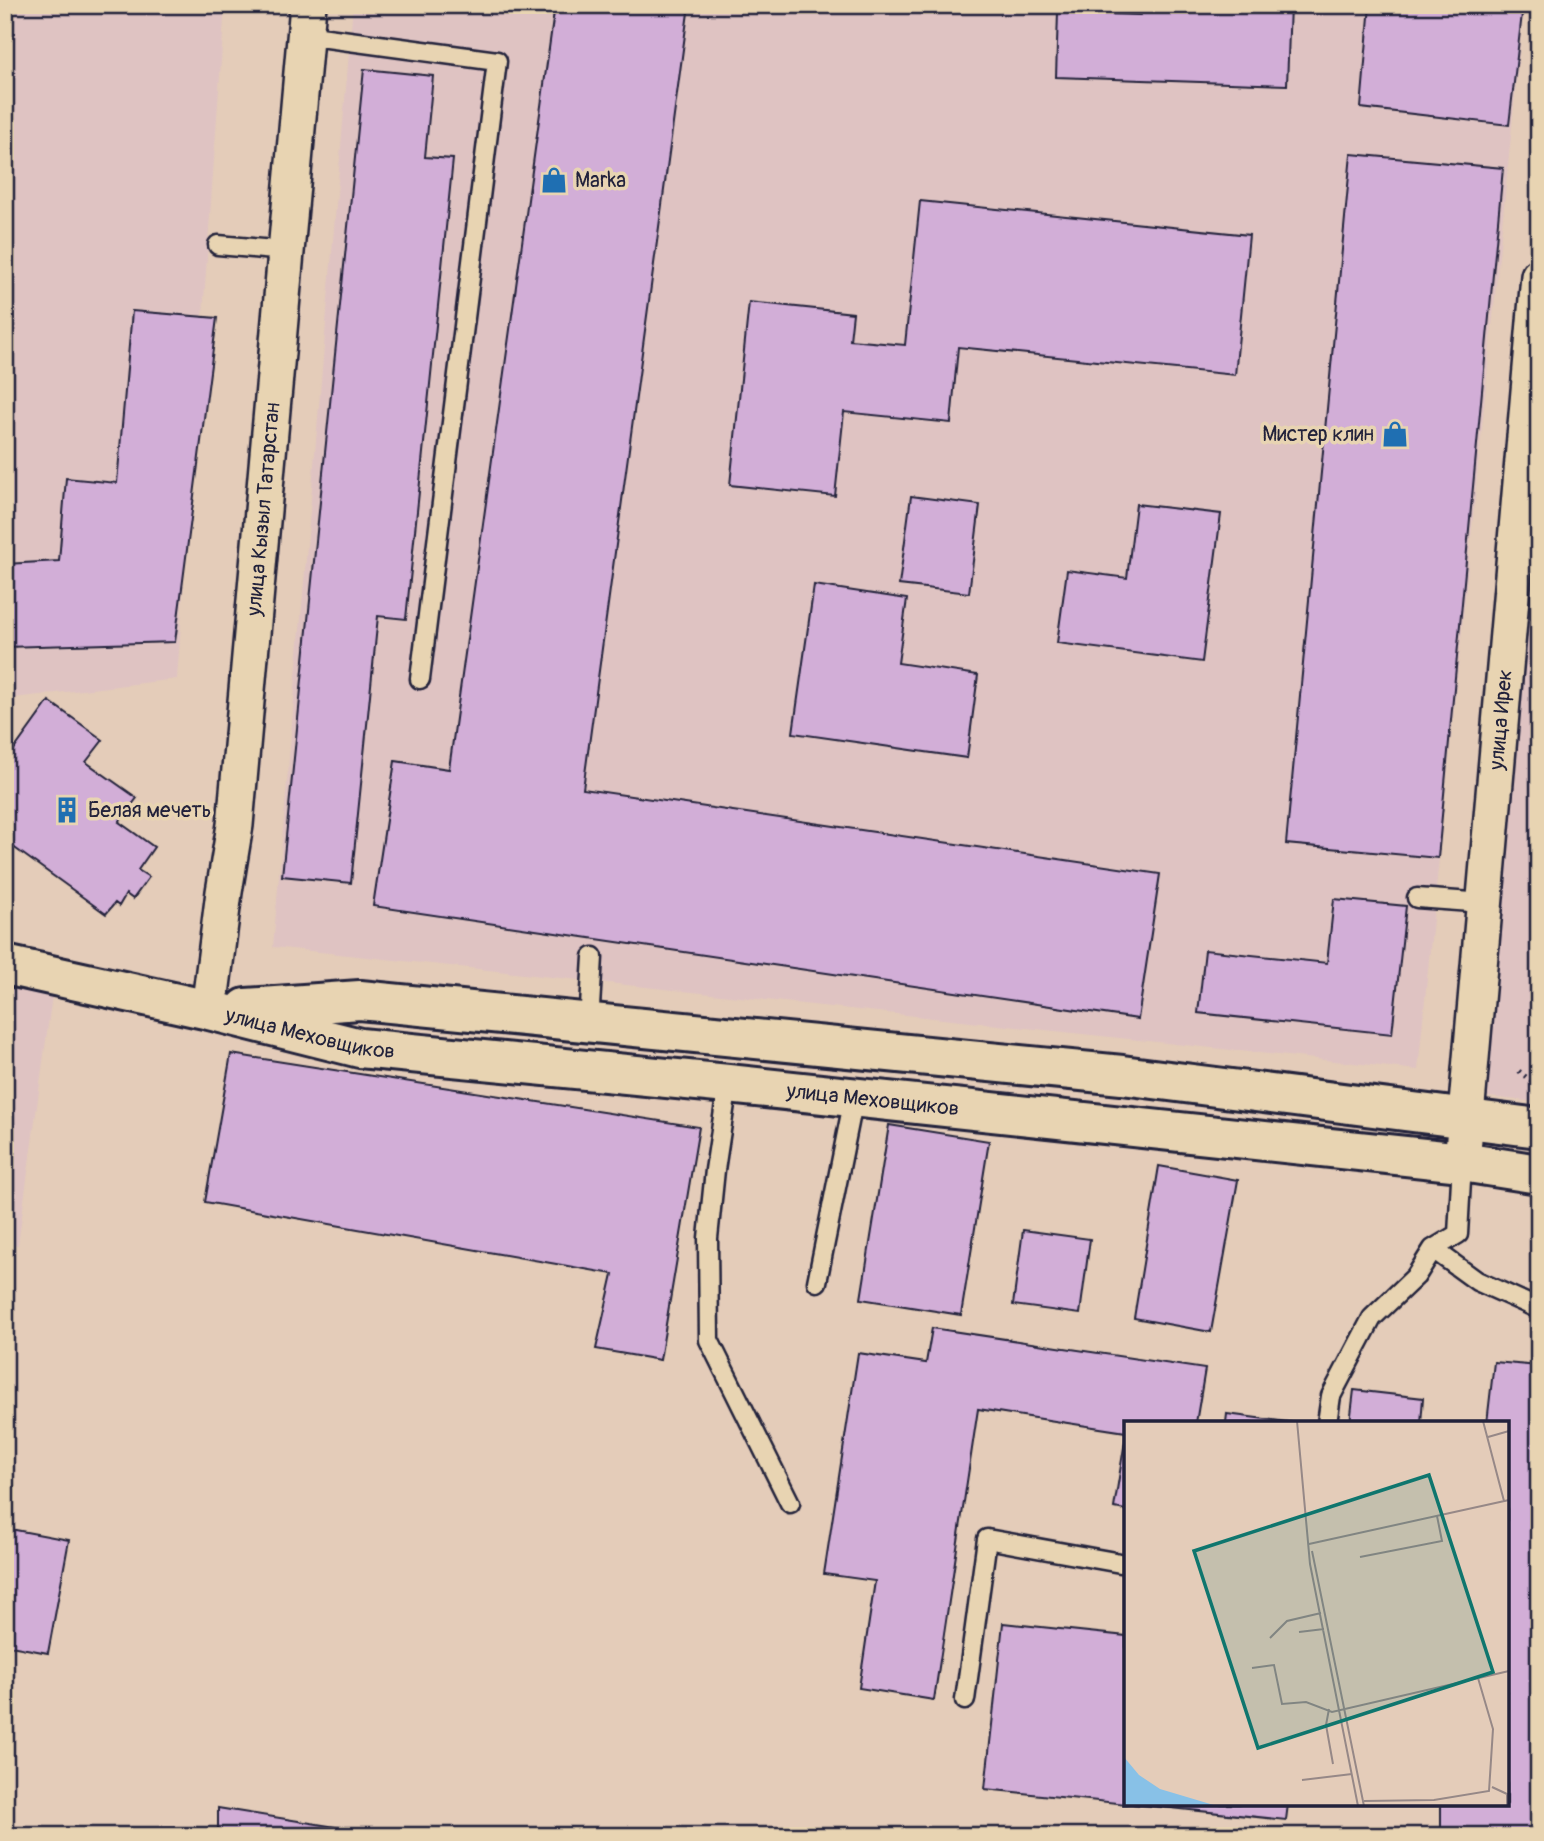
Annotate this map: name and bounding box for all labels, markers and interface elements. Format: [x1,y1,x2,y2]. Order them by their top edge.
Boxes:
shop icon: Marka [539,165,569,195]
place label: Marka [575,167,626,194]
street label: улица Кызыл Татарстан [241,401,287,618]
shop icon: Мистер клин [1380,419,1410,449]
place label: Мистер клин [1262,421,1374,448]
street label: улица Ирек [1483,668,1519,772]
building icon: Белая мечеть [52,795,82,825]
place label: Белая мечеть [88,797,212,824]
street label: улица Меховщиков [222,1001,396,1065]
street label: улица Меховщиков [784,1077,960,1122]
inset map [1124,1421,1509,1806]

